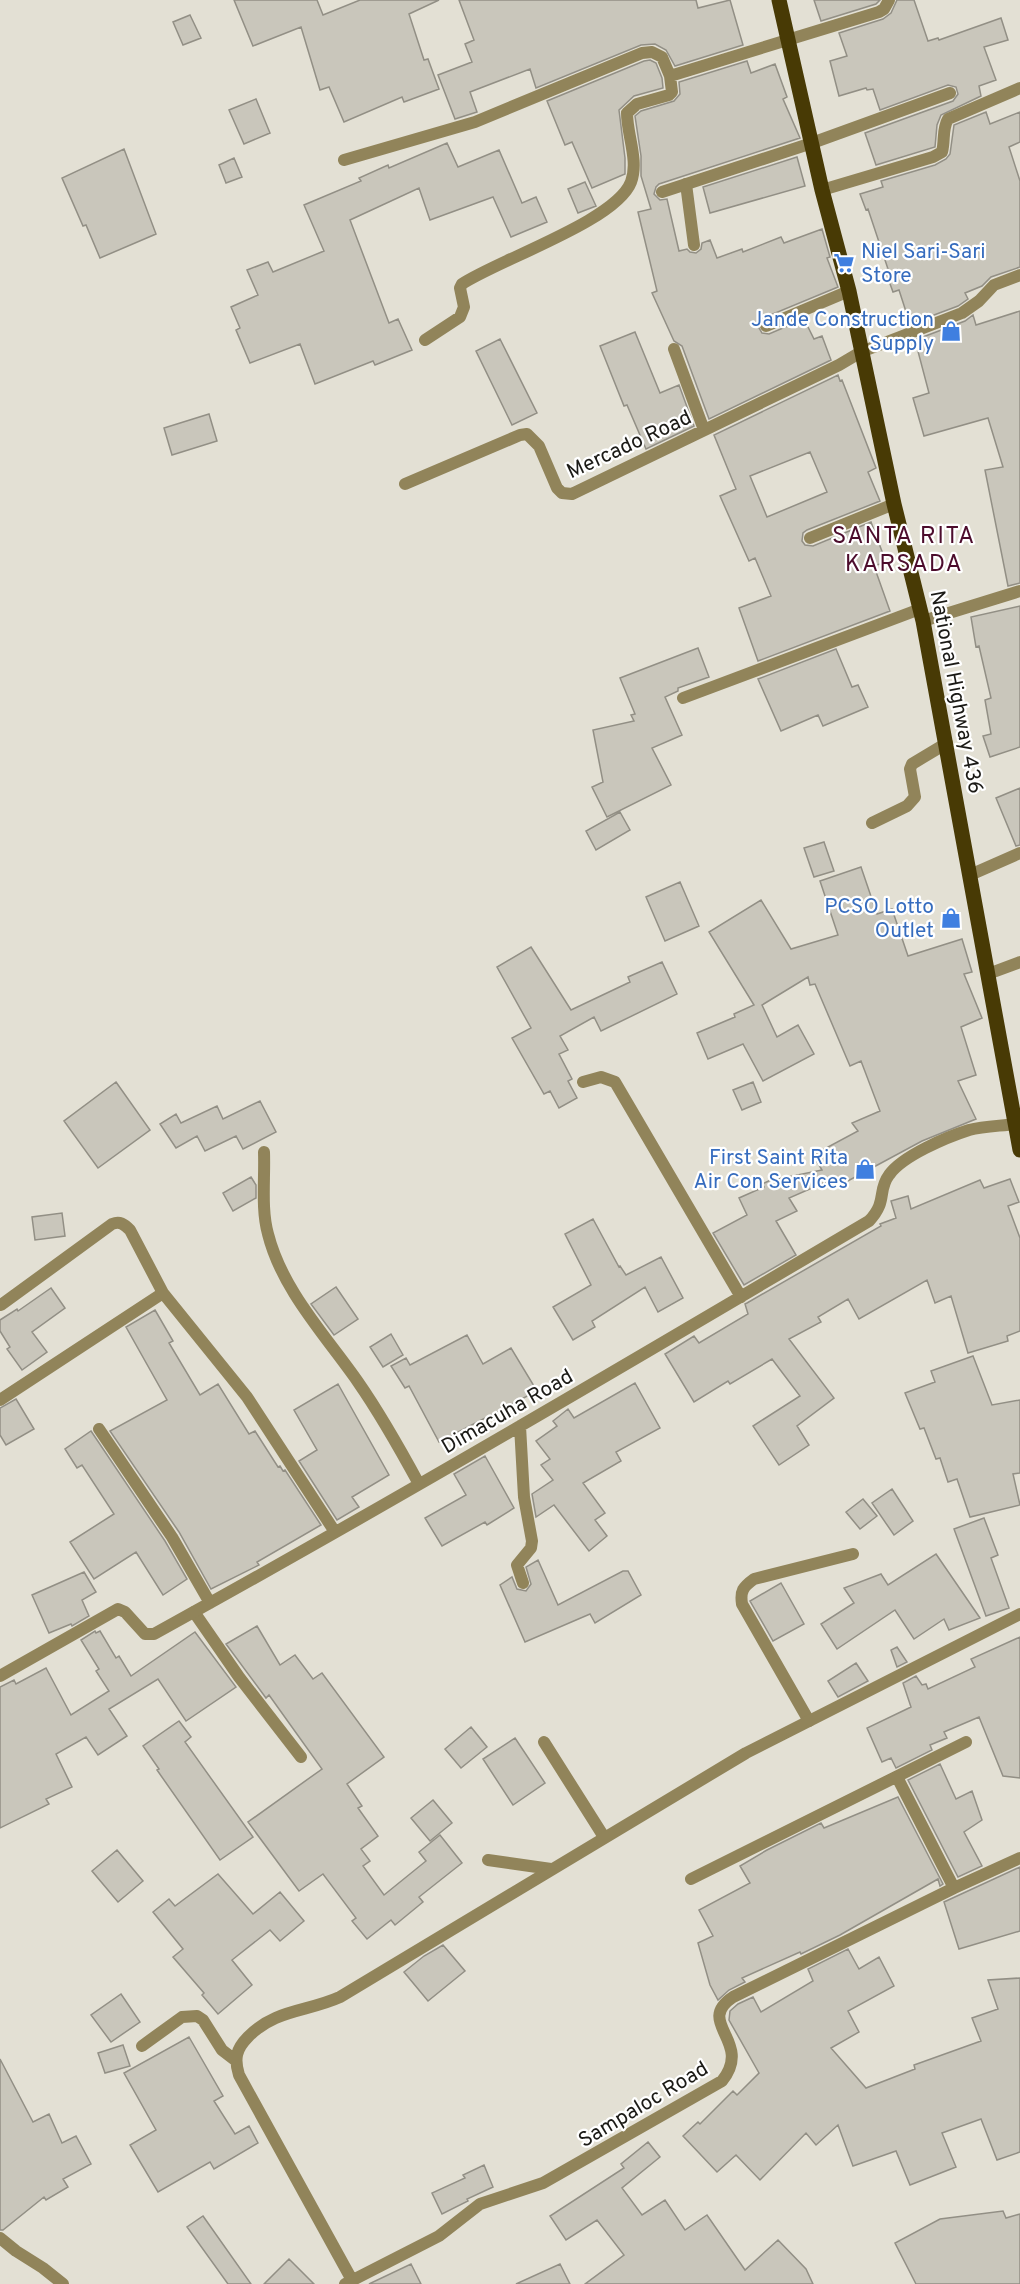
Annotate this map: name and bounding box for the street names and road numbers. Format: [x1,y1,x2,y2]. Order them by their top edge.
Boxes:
street label: Mercado Road [563,405,696,486]
street label: National Highway 436 [923,588,988,796]
street label: Dimacuha Road [437,1364,578,1461]
street label: Sampaloc Road [574,2056,714,2155]

